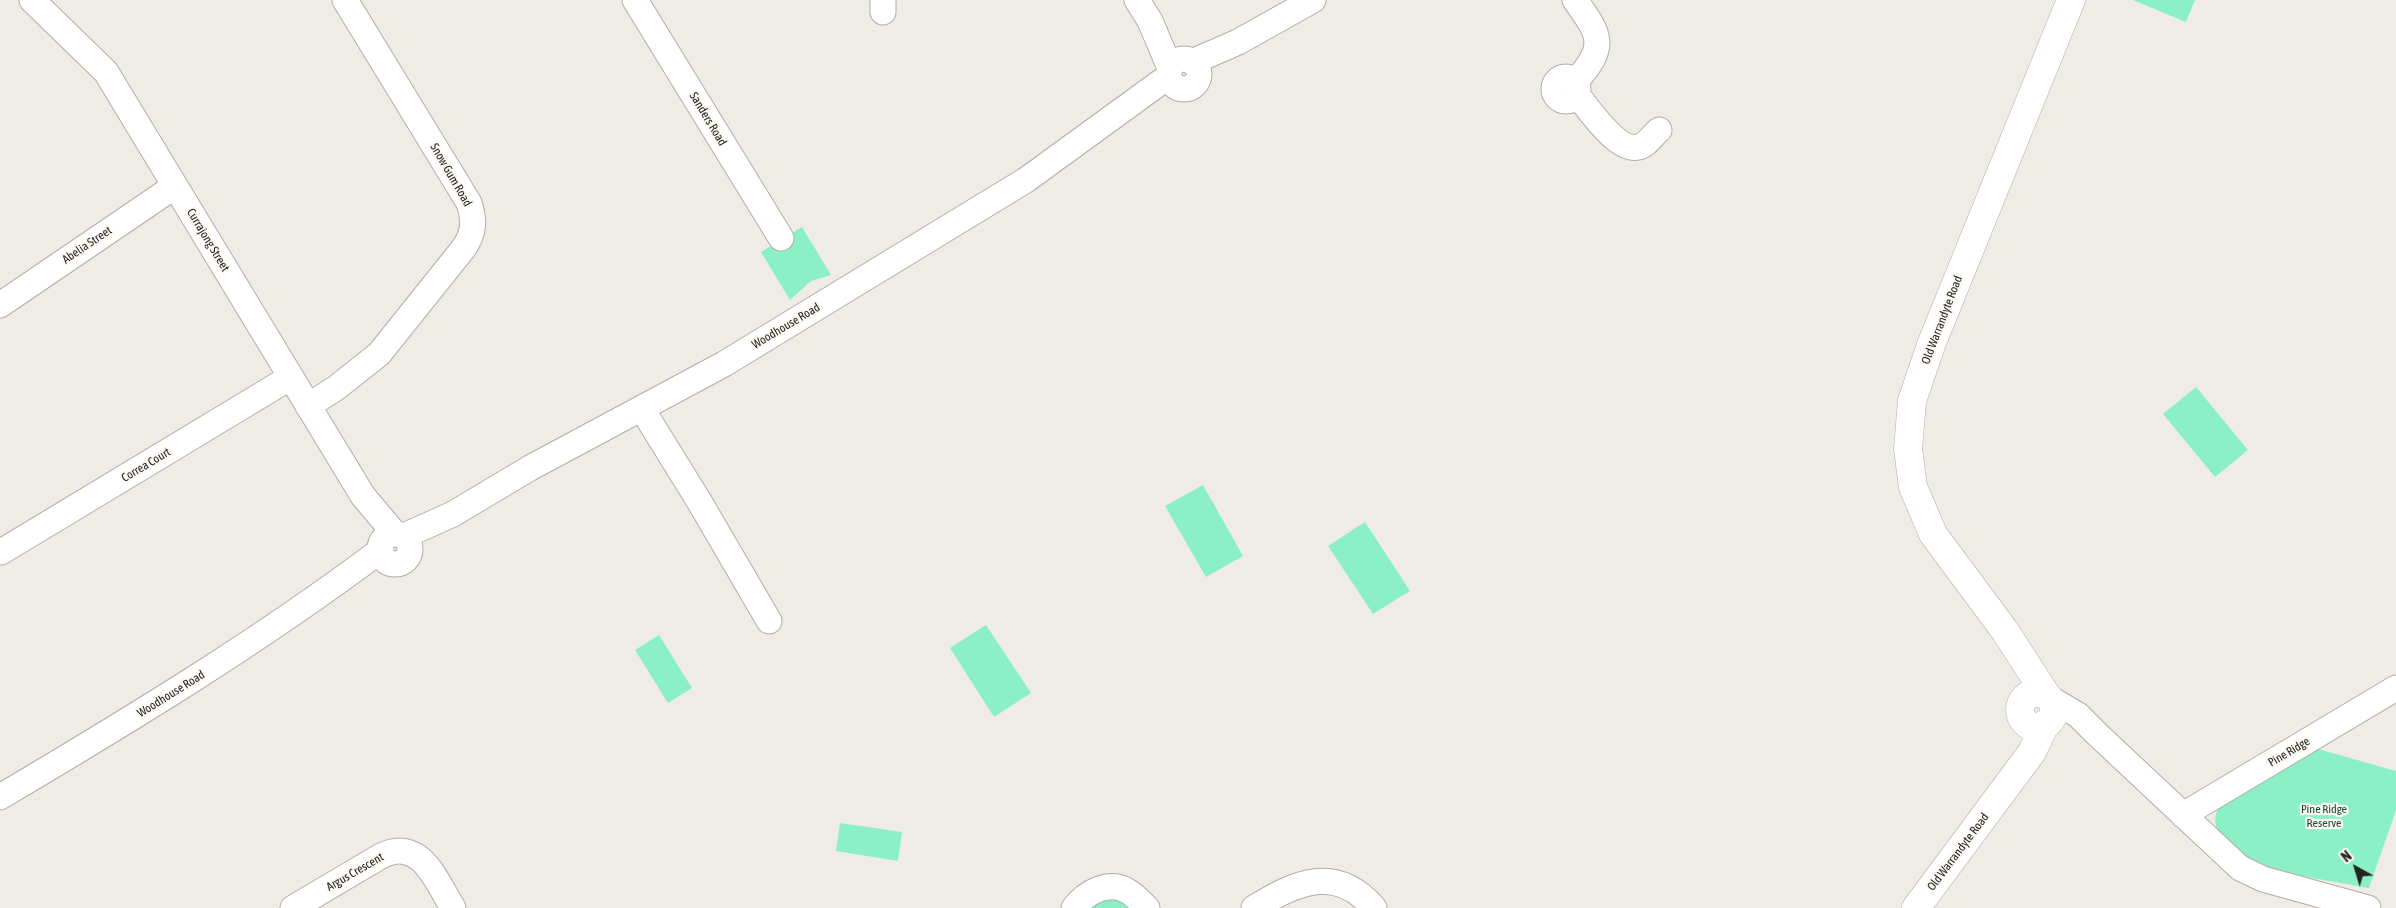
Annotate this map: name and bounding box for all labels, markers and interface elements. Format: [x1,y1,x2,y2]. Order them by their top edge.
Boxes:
street label: Sanders Road [686,90,730,148]
street label: Snow Gum Road [427,141,475,209]
street label: Currajong Street [184,206,232,274]
street label: Abelia Street [60,223,114,267]
street label: Old Warrandyte Road [1919,274,1965,366]
street label: Woodhouse Road [749,300,823,352]
street label: Correa Court [119,445,173,485]
street label: Woodhouse Road [135,668,207,720]
street label: Pine Ridge [2266,734,2312,770]
park label: Pine Ridge Reserve [2301,802,2347,830]
street label: Old Warrandyte Road [1924,810,1992,894]
north arrow [2331,843,2381,893]
text: N [2338,848,2355,865]
street label: Argus Crescent [324,850,386,894]

